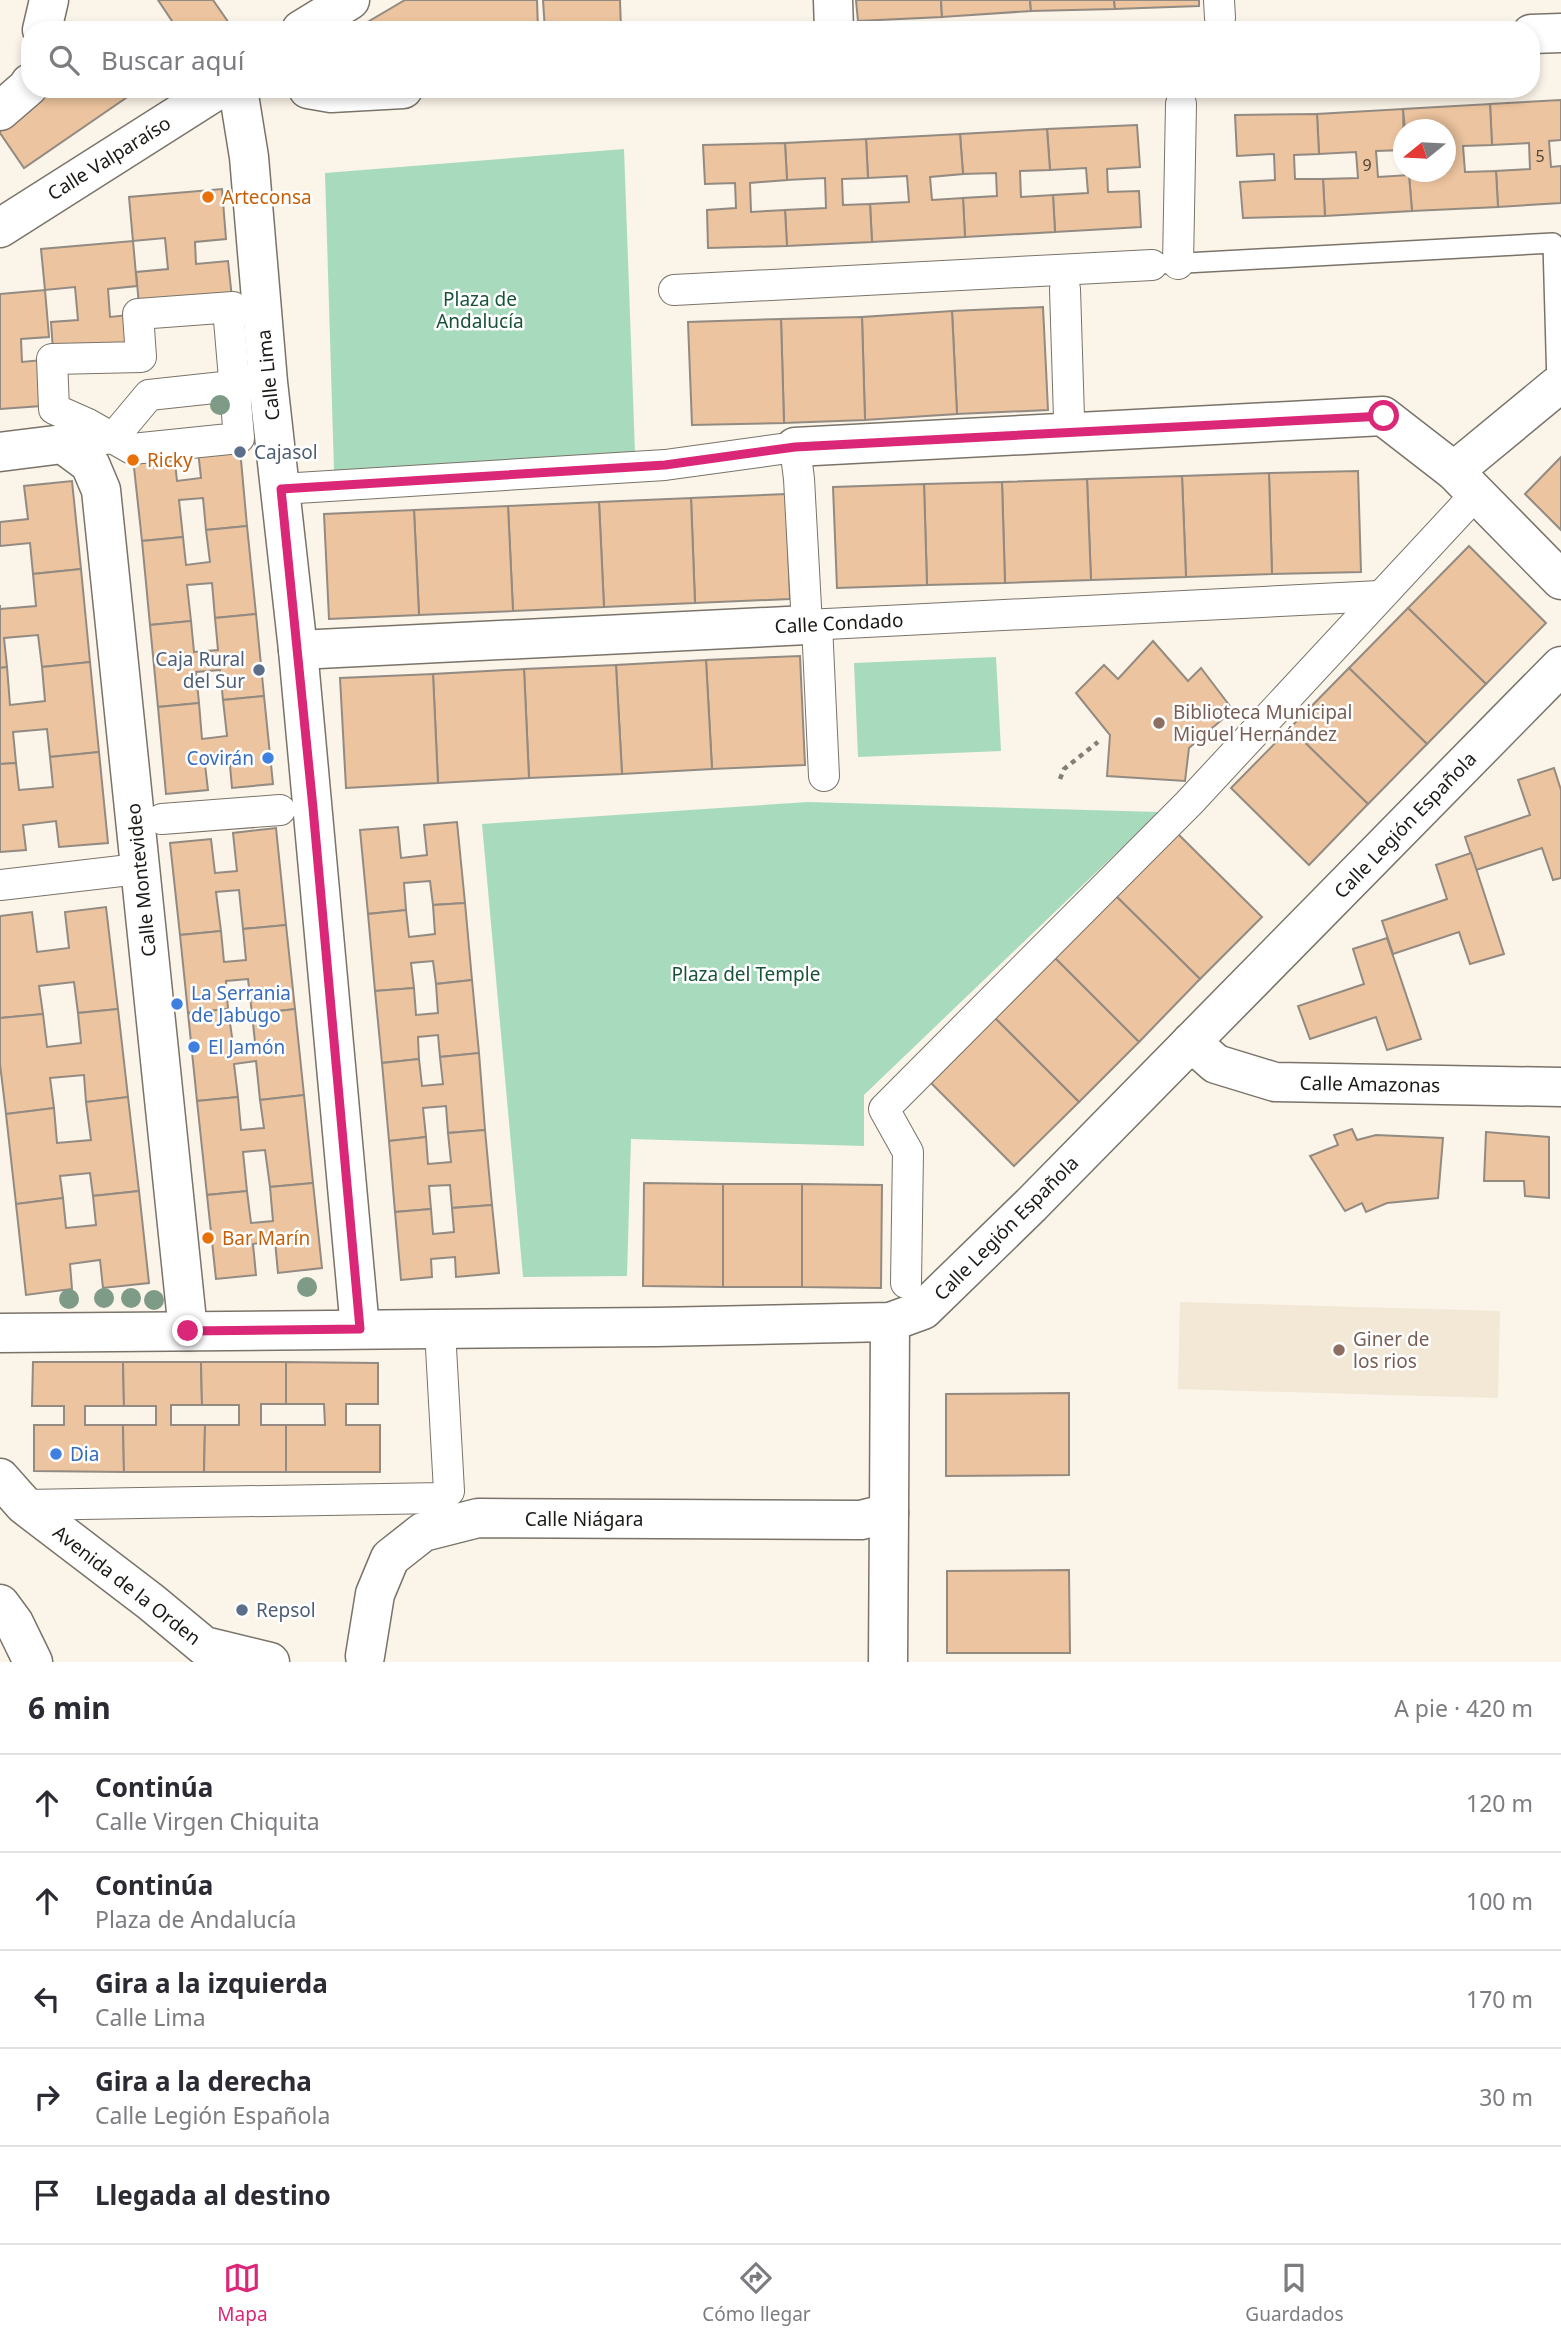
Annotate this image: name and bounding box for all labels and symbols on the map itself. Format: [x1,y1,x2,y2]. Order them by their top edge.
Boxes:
street label: Calle Valparaíso [42,110,176,206]
north arrow [1393,119,1456,182]
house number: 5 [1535,145,1545,167]
house number: 9 [1362,154,1372,176]
place label: Arteconsa [222,184,312,210]
marker: Arteconsa [200,189,216,205]
park label: Plaza de Andalucía [436,286,524,334]
street label: Calle Lima [250,328,286,422]
route start [1368,400,1399,431]
place label: Cajasol [254,439,318,465]
marker: Cajasol [232,444,248,460]
place label: Ricky [147,447,193,473]
marker: Ricky [125,452,141,468]
street label: Calle Condado [774,607,904,639]
place label: Caja Rural del Sur [155,646,245,694]
marker: Caja Rural del Sur [251,662,267,678]
place label: Biblioteca Municipal Miguel Hernández [1173,699,1352,747]
marker: Biblioteca Municipal Miguel Hernández [1151,715,1167,731]
place label: Covirán [186,745,254,771]
street label: Calle Legión Española [1328,746,1482,904]
marker: Covirán [260,750,276,766]
street label: Calle Montevideo [120,802,162,958]
park label: Plaza del Temple [672,961,820,987]
place label: La Serrania de Jabugo [191,980,291,1028]
marker: La Serrania de Jabugo [169,996,185,1012]
place label: El Jamón [208,1034,285,1060]
marker: El Jamón [186,1039,202,1055]
street label: Calle Amazonas [1299,1070,1441,1098]
street label: Calle Legión Española [928,1150,1084,1306]
place label: Bar Marín [222,1225,310,1251]
marker: Bar Marín [200,1230,216,1246]
route end [172,1315,203,1346]
place label: Giner de los rios [1353,1326,1429,1374]
marker: Giner de los rios [1331,1342,1347,1358]
place label: Dia [70,1441,99,1467]
marker: Dia [48,1446,64,1462]
street label: Calle Niágara [525,1506,643,1532]
street label: Avenida de la Orden [48,1519,206,1651]
place label: Repsol [256,1597,316,1623]
marker: Repsol [234,1602,250,1618]

